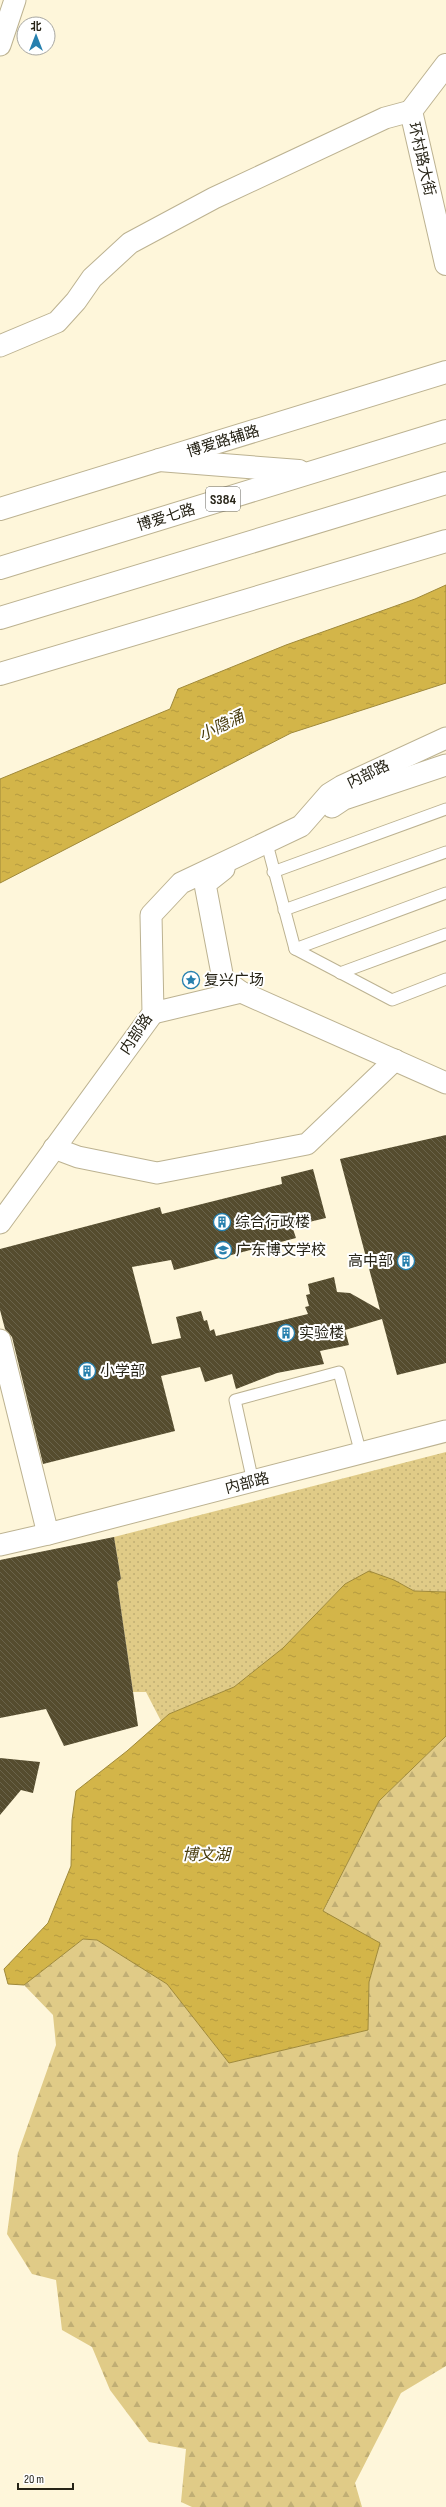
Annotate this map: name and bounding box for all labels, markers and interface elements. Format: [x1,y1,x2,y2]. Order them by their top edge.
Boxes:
north arrow [16,16,56,56]
text: 北 [31,20,42,33]
street label: 环村路大街 [404,120,439,198]
street label: 博爱路辅路 [184,421,262,462]
road number: S384 [206,487,240,511]
street label: 博爱七路 [135,500,198,535]
water label: 小隐涌 [196,706,249,745]
street label: 内部路 [344,756,393,793]
place icon: 复兴广场 [181,970,201,990]
place label: 复兴广场 [204,971,264,990]
street label: 内部路 [116,1010,157,1058]
building icon: 综合行政楼 [212,1212,232,1232]
place label: 综合行政楼 [235,1213,310,1232]
school or university icon: 广东博文学校 [213,1240,233,1260]
place label: 广东博文学校 [236,1241,326,1260]
building icon: 高中部 [396,1251,416,1271]
place label: 高中部 [348,1252,393,1271]
building icon: 实验楼 [276,1323,296,1343]
place label: 实验楼 [299,1324,344,1343]
building icon: 小学部 [77,1361,97,1381]
place label: 小学部 [100,1362,145,1381]
street label: 内部路 [223,1469,271,1498]
water label: 博文湖 [182,1846,233,1865]
scale bar [18,2465,73,2491]
text: 20 m [24,2472,44,2487]

